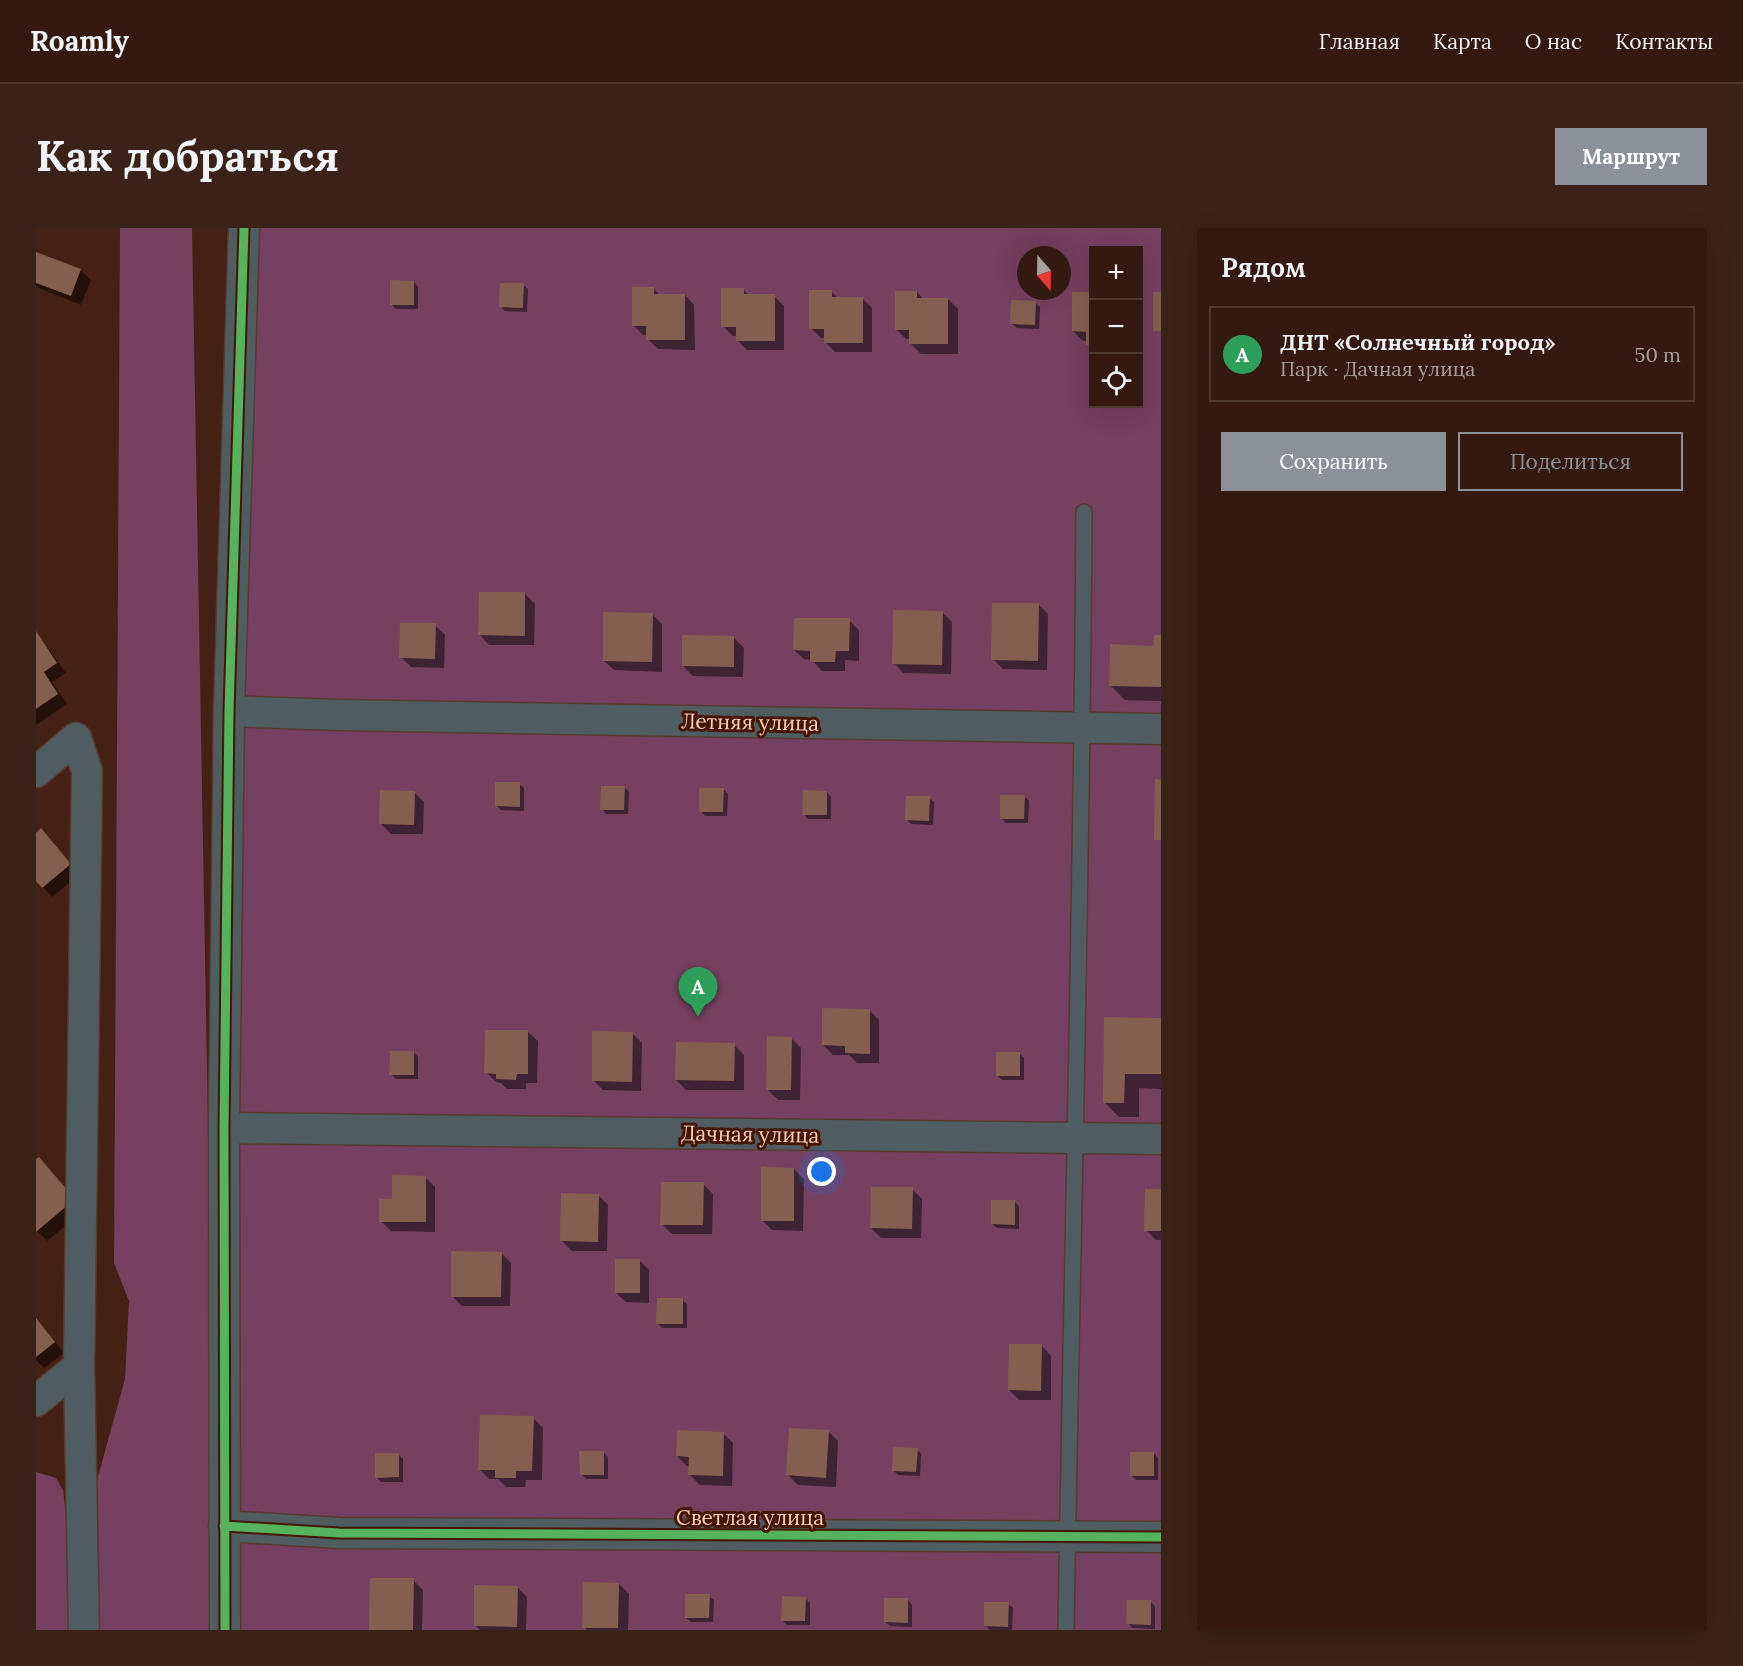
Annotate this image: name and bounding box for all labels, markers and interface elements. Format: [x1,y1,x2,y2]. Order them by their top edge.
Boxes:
text: Roamly [30,23,129,59]
text: Главная [1319,28,1400,55]
text: Карта [1433,28,1492,55]
text: О нас [1525,28,1582,55]
text: Контакты [1615,28,1713,55]
button: Маршрут [1555,128,1707,185]
text: Как добраться [36,129,339,183]
north arrow [1017,246,1071,300]
map controls [1089,246,1143,408]
button: + [1089,246,1143,300]
text: Рядом [1221,251,1306,284]
button: − [1089,300,1143,354]
text: ДНТ «Солнечный город» [1280,328,1555,356]
text: A [1236,342,1249,367]
text: 50 m [1635,342,1681,367]
button: locate [1089,354,1143,408]
text: Парк · Дачная улица [1280,356,1475,381]
button: Сохранить [1221,432,1446,491]
button: Поделиться [1458,432,1683,491]
street label: Летняя улица [681,707,819,737]
pin: A [678,968,718,1017]
street label: Дачная улица [681,1119,820,1149]
your location [807,1157,836,1186]
street label: Светлая улица [676,1504,824,1531]

